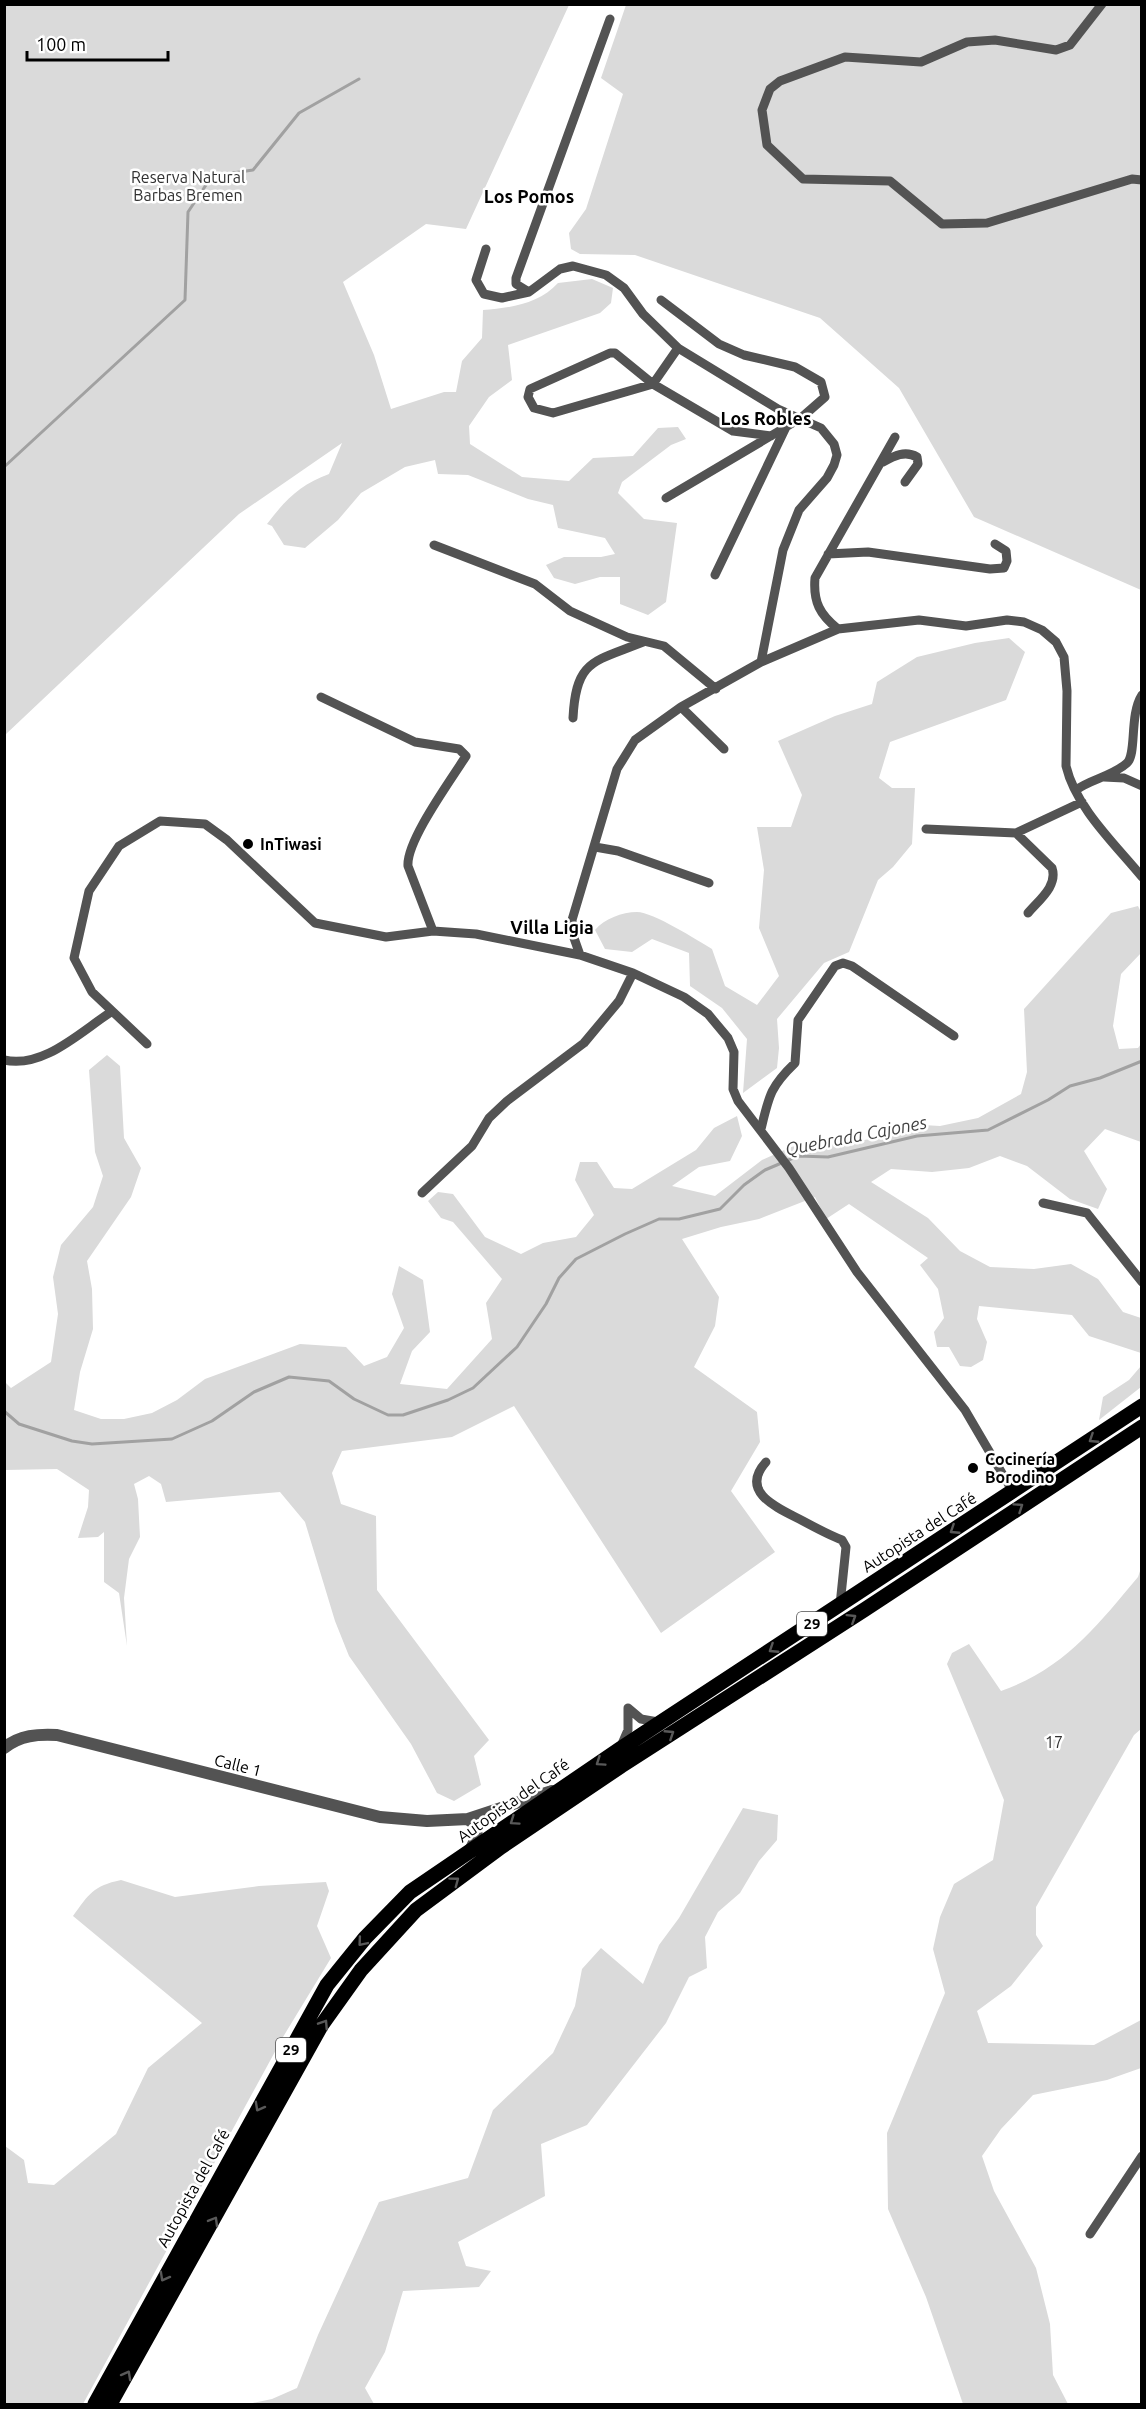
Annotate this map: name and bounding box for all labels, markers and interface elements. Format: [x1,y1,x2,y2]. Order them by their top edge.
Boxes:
scale bar [27,24,168,62]
text: 100 m [36,34,86,54]
park label: Reserva Natural Barbas Bremen [131,168,245,204]
district label: Los Pomos [484,186,574,206]
district label: Los Robles [721,408,811,428]
place label: InTiwasi [260,835,322,853]
marker: InTiwasi [241,837,255,851]
district label: Villa Ligia [510,917,594,937]
water label: Quebrada Cajones [783,1111,929,1160]
one-way arrow [1089,1431,1099,1443]
place label: Cocinería Borodino [985,1450,1055,1486]
marker: Cocinería Borodino [966,1461,980,1475]
street label: Autopista del Café [859,1488,979,1576]
one-way arrow [1012,1503,1023,1514]
one-way arrow [950,1523,961,1534]
road number: 29 [797,1612,827,1636]
one-way arrow [846,1613,856,1625]
one-way arrow [769,1641,780,1652]
one-way arrow [663,1730,674,1741]
park label: 17 [1045,1733,1063,1751]
street label: Calle 1 [213,1750,263,1780]
street label: Autopista del Café [454,1755,572,1845]
one-way arrow [595,1755,606,1766]
one-way arrow [510,1814,521,1825]
one-way arrow [448,1878,459,1889]
one-way arrow [358,1935,369,1946]
one-way arrow [316,2019,327,2030]
road number: 29 [276,2038,306,2062]
one-way arrow [255,2101,266,2111]
street label: Autopista del Café [153,2126,233,2250]
one-way arrow [207,2217,218,2227]
one-way arrow [160,2271,171,2282]
one-way arrow [120,2371,131,2381]

